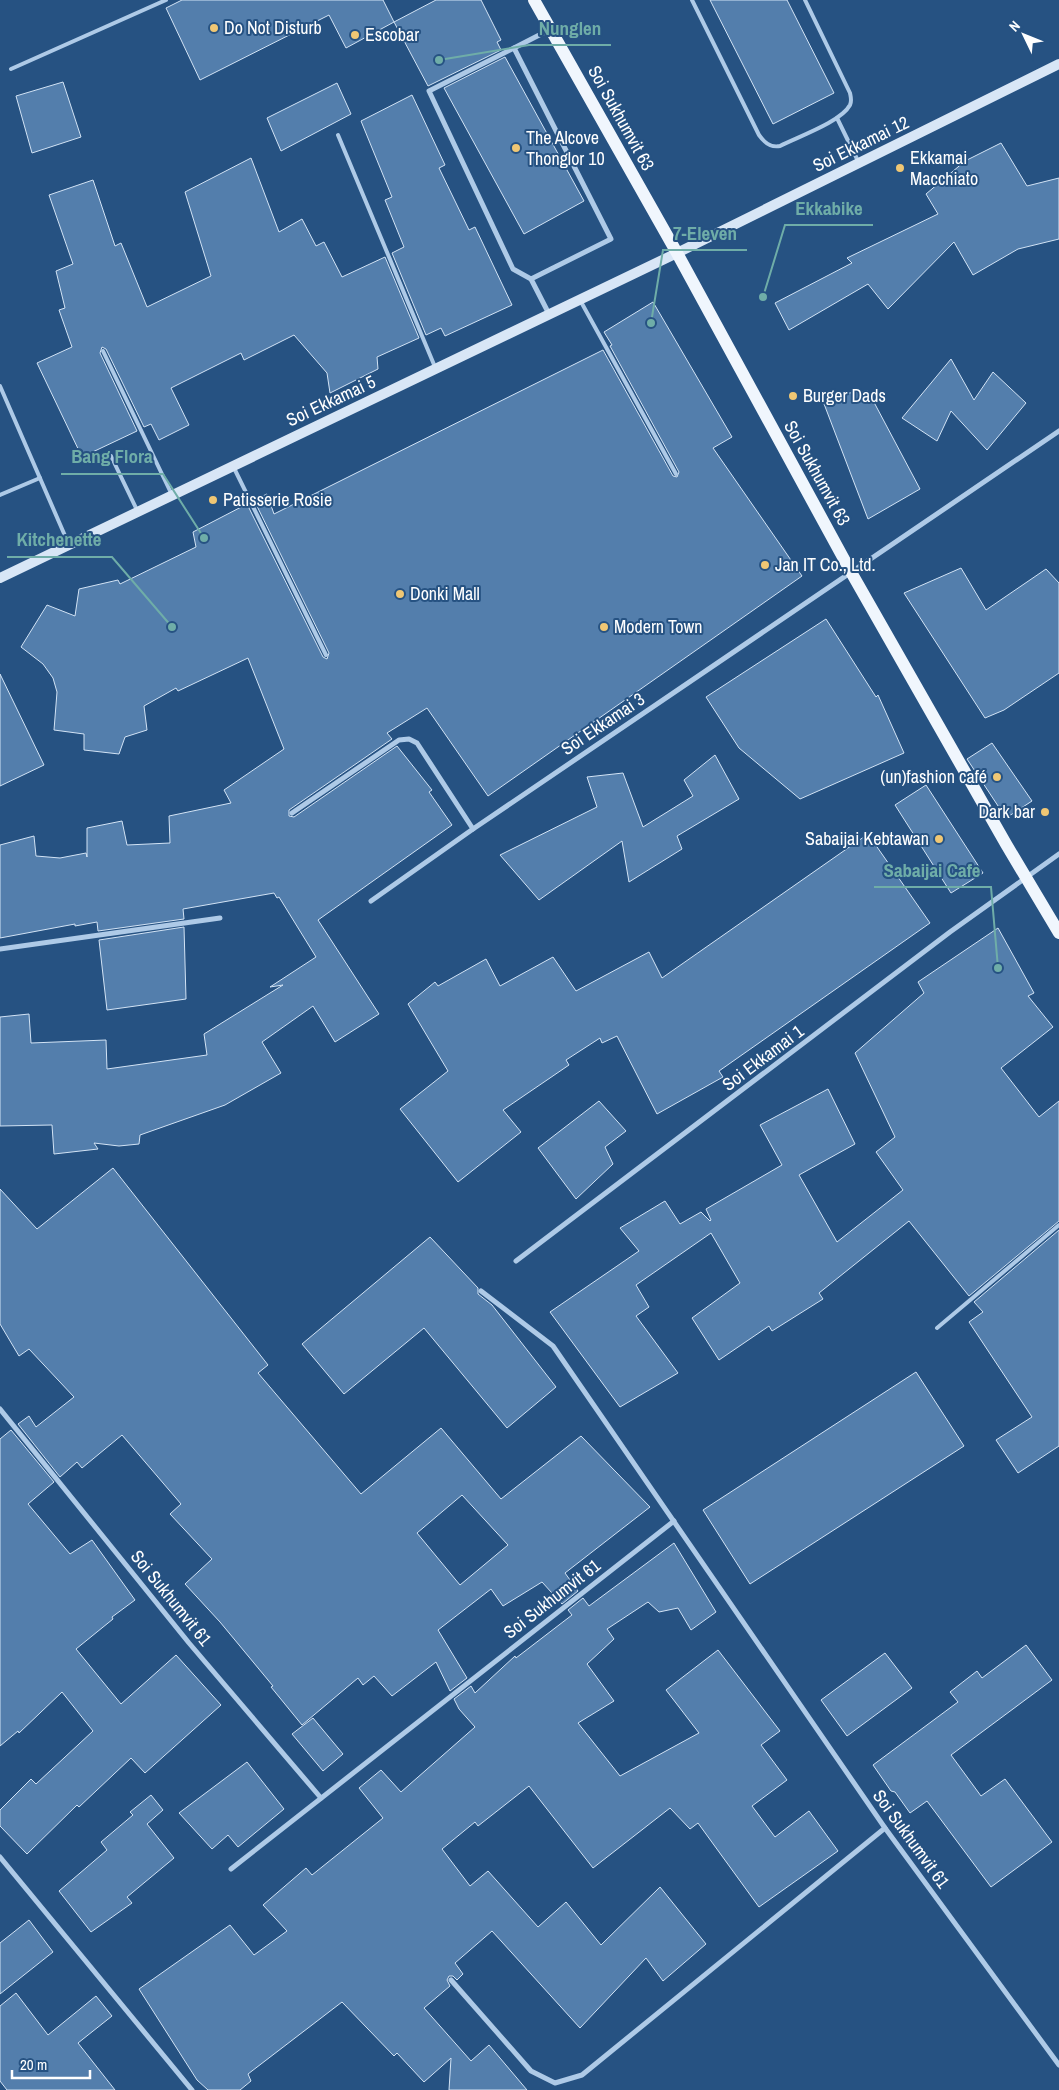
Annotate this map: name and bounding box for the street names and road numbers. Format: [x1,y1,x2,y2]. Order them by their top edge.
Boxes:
street label: Soi Sukhumvit 63 [582,61,661,175]
street label: Soi Ekkamai 12 [808,109,913,178]
street label: Soi Ekkamai 5 [282,369,380,432]
street label: Soi Sukhumvit 63 [778,416,857,530]
street label: Soi Ekkamai 3 [556,686,650,761]
street label: Soi Ekkamai 1 [717,1018,809,1096]
street label: Soi Sukhumvit 61 [125,1545,218,1651]
street label: Soi Sukhumvit 61 [498,1552,606,1644]
street label: Soi Sukhumvit 61 [867,1784,956,1894]

